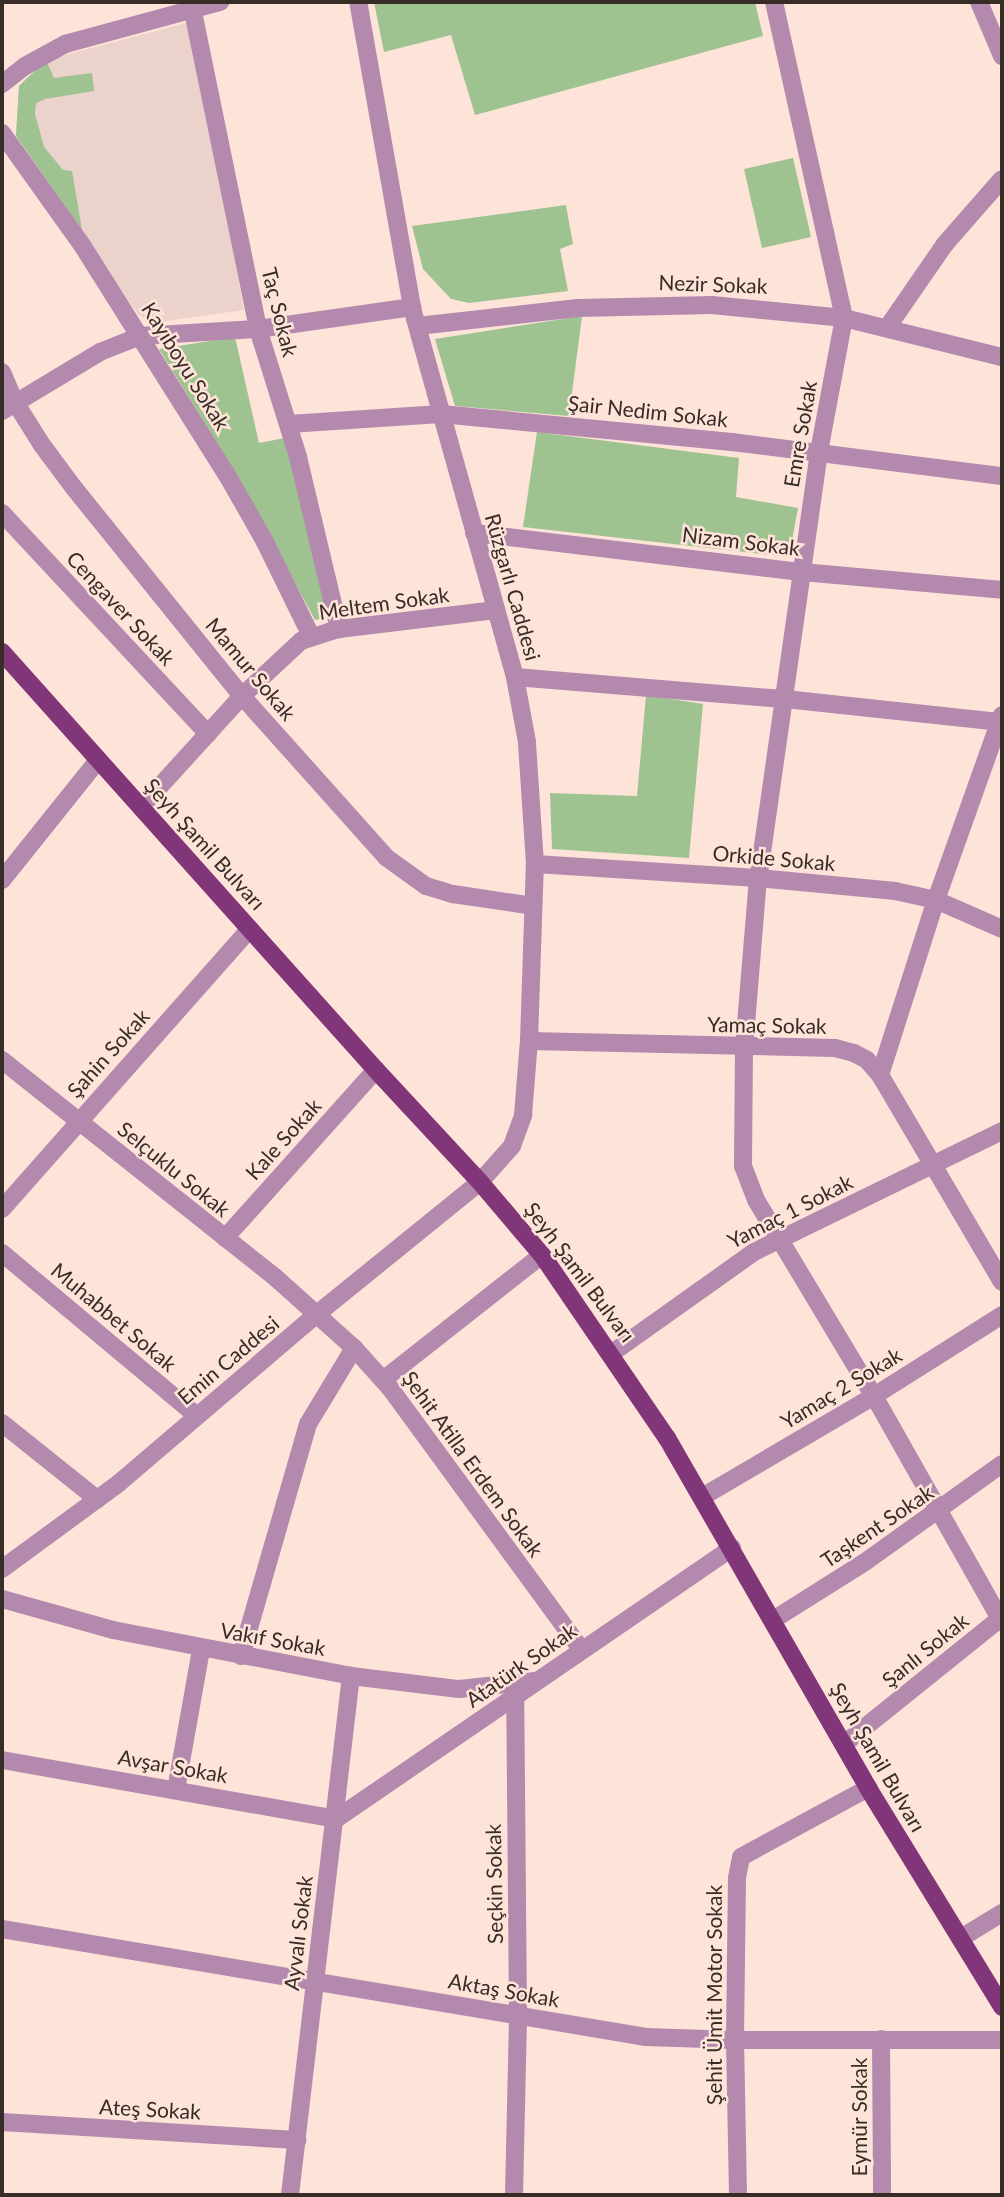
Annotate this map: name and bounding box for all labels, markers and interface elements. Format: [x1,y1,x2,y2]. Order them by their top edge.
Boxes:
street label: Taç Sokak [257,265,303,359]
street label: Nezir Sokak [658,269,768,299]
street label: Kayıboyu Sokak [137,297,235,435]
street label: Emre Sokak [778,379,822,489]
street label: Şair Nedim Sokak [567,390,729,432]
street label: Rüzgarlı Caddesi [480,511,546,663]
street label: Nizam Sokak [681,521,801,561]
street label: Cengaver Sokak [62,545,180,671]
street label: Meltem Sokak [317,581,451,625]
street label: Mamur Sokak [201,612,301,726]
street label: Şeyh Şamil Bulvarı [139,773,271,915]
street label: Orkide Sokak [712,840,836,876]
street label: Şahin Sokak [62,1003,154,1103]
street label: Yamaç Sokak [707,1011,827,1039]
street label: Kale Sokak [240,1093,326,1185]
street label: Selçuklu Sokak [113,1116,235,1222]
street label: Yamaç 1 Sokak [723,1169,857,1253]
street label: Şeyh Şamil Bulvarı [519,1197,641,1347]
street label: Muhabbet Sokak [46,1257,182,1377]
street label: Emin Caddesi [172,1310,284,1410]
street label: Yamaç 2 Sokak [776,1342,906,1434]
street label: Şehit Atilla Erdem Sokak [397,1366,549,1562]
street label: Taşkent Sokak [816,1479,938,1573]
street label: Şanlı Sokak [877,1608,973,1692]
street label: Vakıf Sokak [218,1617,328,1661]
street label: Atatürk Sokak [461,1618,581,1712]
street label: Şeyh Şamil Bulvarı [825,1678,931,1836]
street label: Avşar Sokak [116,1744,230,1788]
street label: Seçkin Sokak [480,1824,508,1944]
street label: Ayvalı Sokak [278,1874,318,1992]
street label: Şehit Ümit Motor Sokak [701,1885,727,2105]
street label: Aktaş Sokak [447,1968,561,2012]
street label: Eymür Sokak [846,2057,872,2177]
street label: Ateş Sokak [99,2094,201,2124]

